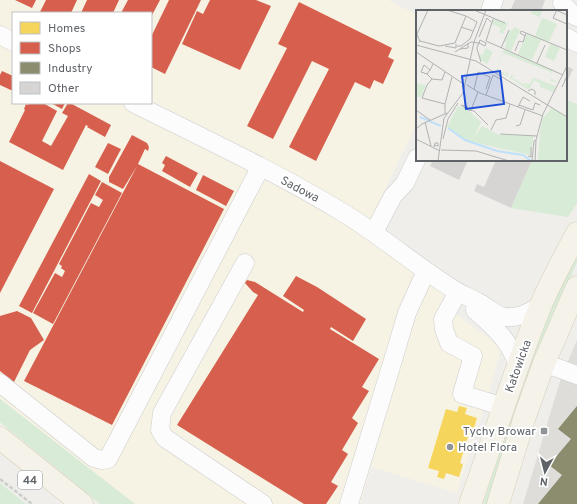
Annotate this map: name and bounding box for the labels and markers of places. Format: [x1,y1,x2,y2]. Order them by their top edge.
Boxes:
place label: Tychy Browar [463,424,536,440]
marker: Tychy Browar [539,426,549,436]
place label: Hotel Flora [458,440,517,456]
marker: Hotel Flora [445,442,455,452]

